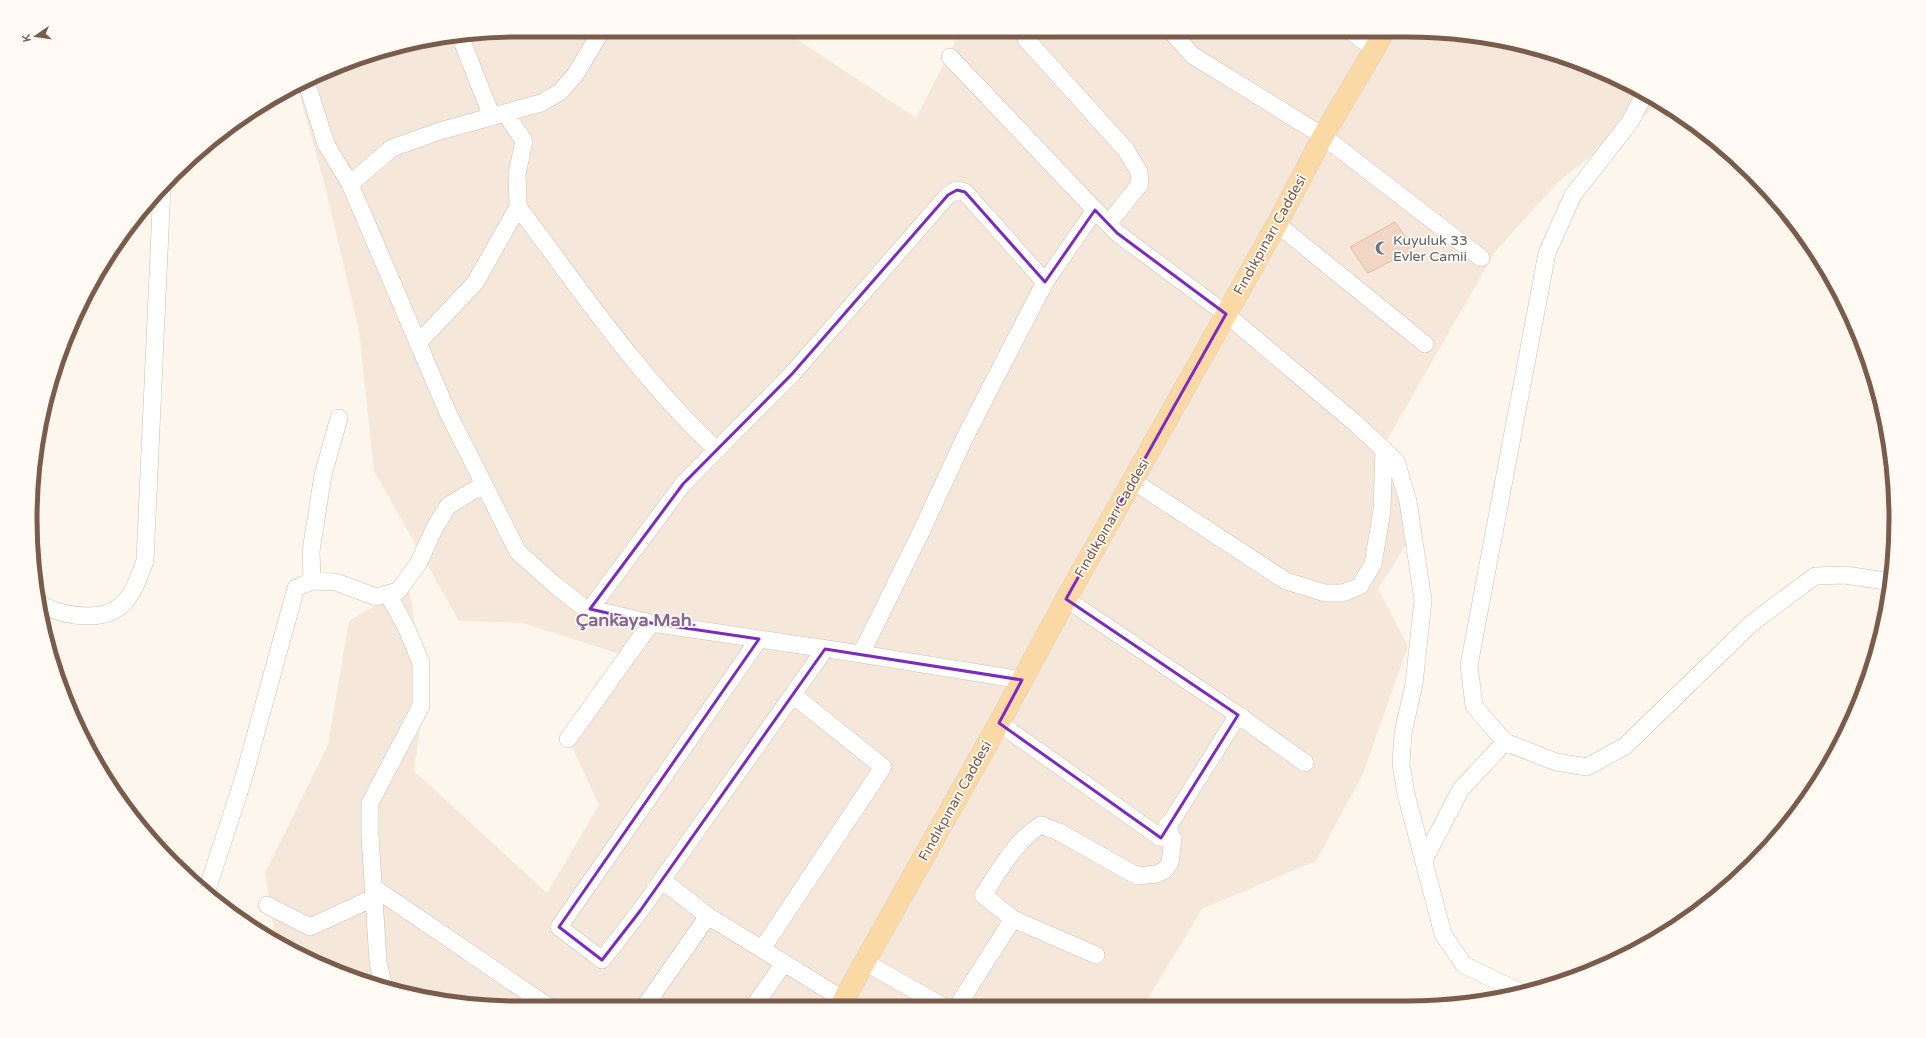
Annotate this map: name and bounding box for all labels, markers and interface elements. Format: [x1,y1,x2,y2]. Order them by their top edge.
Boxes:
north arrow [16,16,56,56]
text: K [19,32,34,43]
street label: Fındıkpınarı Caddesi [1230,172,1310,298]
place label: Kuyuluk 33 Evler Camii [1393,232,1468,265]
mosque icon: Kuyuluk 33 Evler Camii [1374,240,1390,256]
street label: Fındıkpınarı Caddesi [1071,455,1153,581]
district label: Çankaya Mah. [576,609,696,631]
street label: Fındıkpınarı Caddesi [915,738,995,864]

